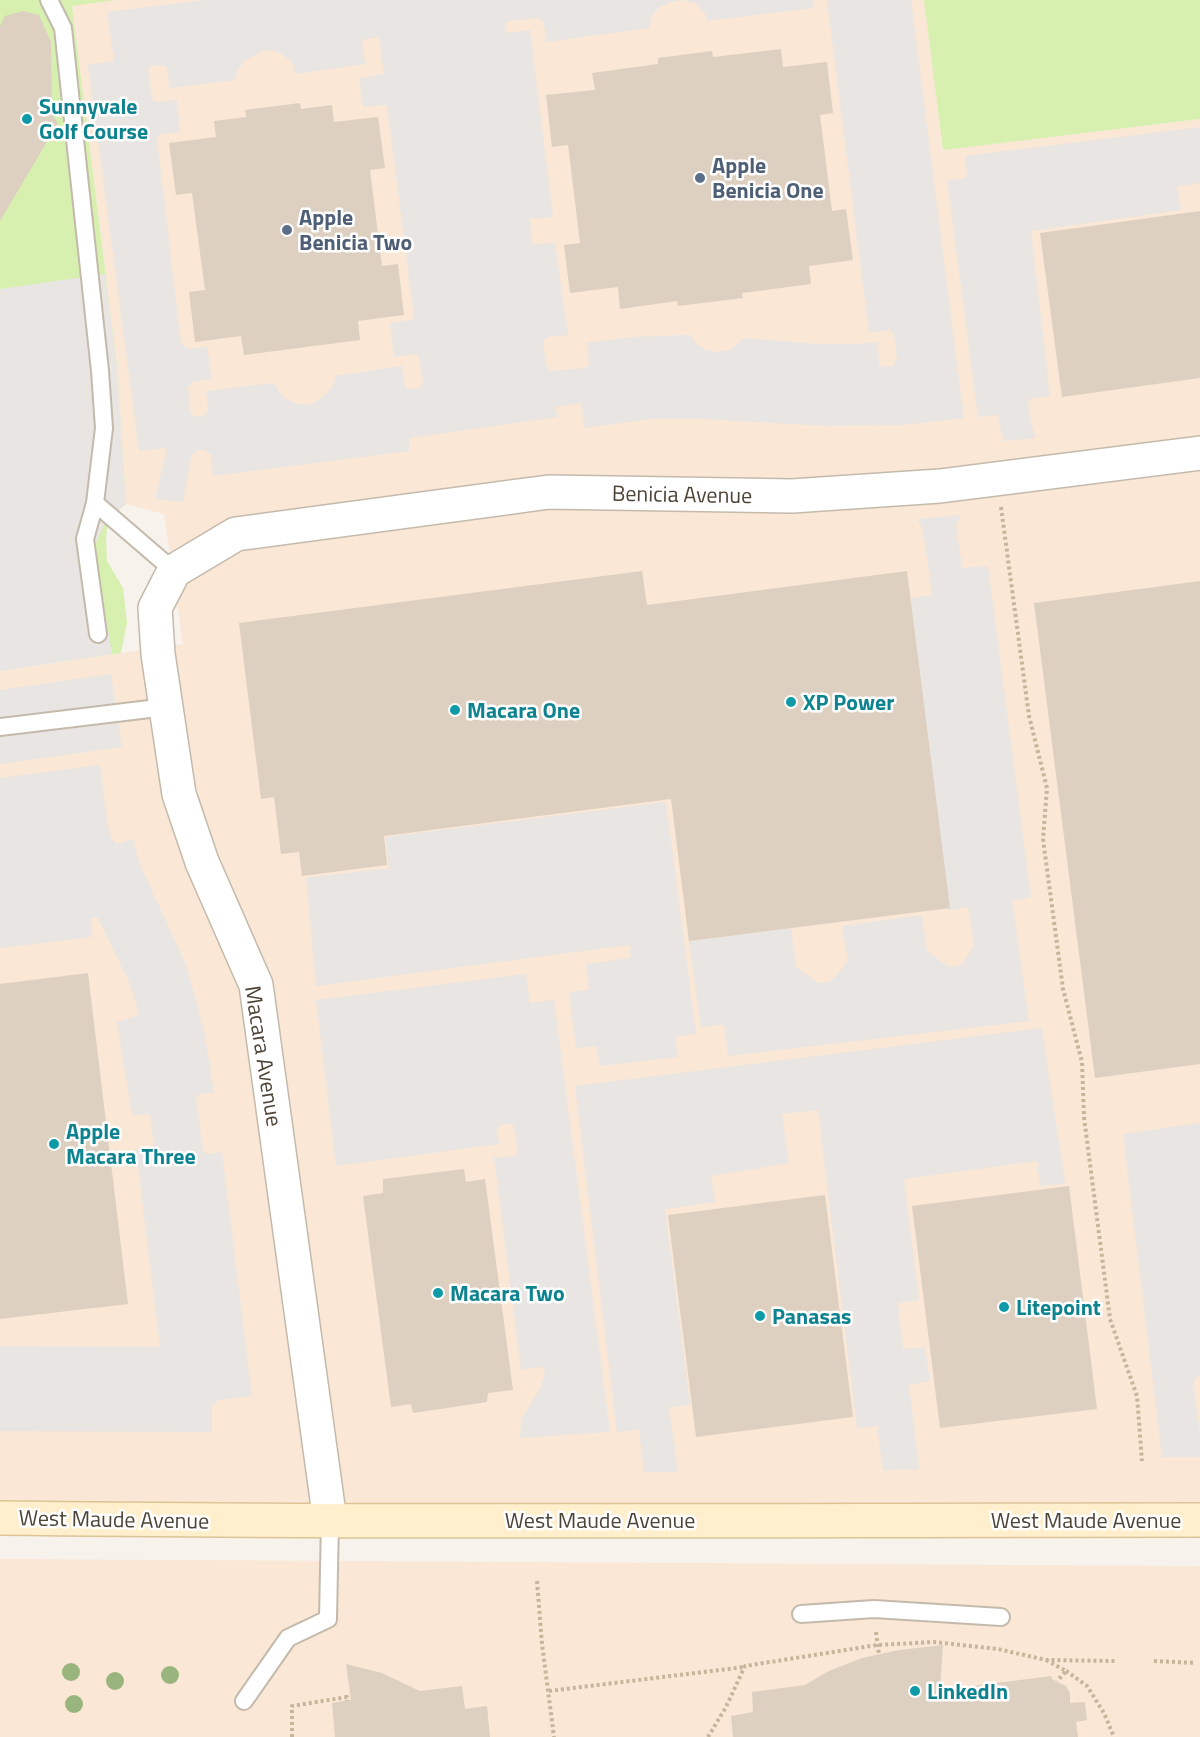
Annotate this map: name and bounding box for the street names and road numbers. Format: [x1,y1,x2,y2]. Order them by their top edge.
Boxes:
street label: Benicia Avenue [612,476,752,512]
street label: Macara Avenue [236,983,292,1129]
street label: West Maude Avenue [18,1500,210,1538]
street label: West Maude Avenue [505,1503,695,1537]
street label: West Maude Avenue [991,1503,1181,1537]

